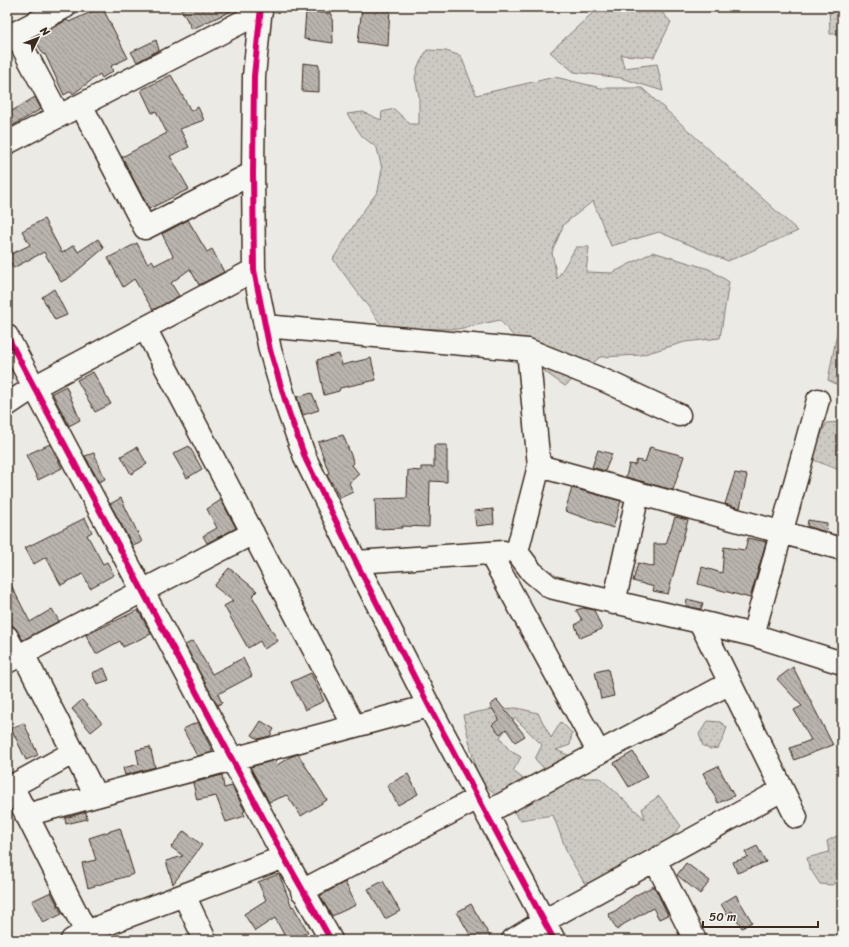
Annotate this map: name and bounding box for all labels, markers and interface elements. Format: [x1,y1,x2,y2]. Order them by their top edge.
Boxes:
north arrow [18,18,58,58]
text: N [35,22,55,41]
scale bar [703,903,818,929]
text: 50 m [709,906,736,928]

